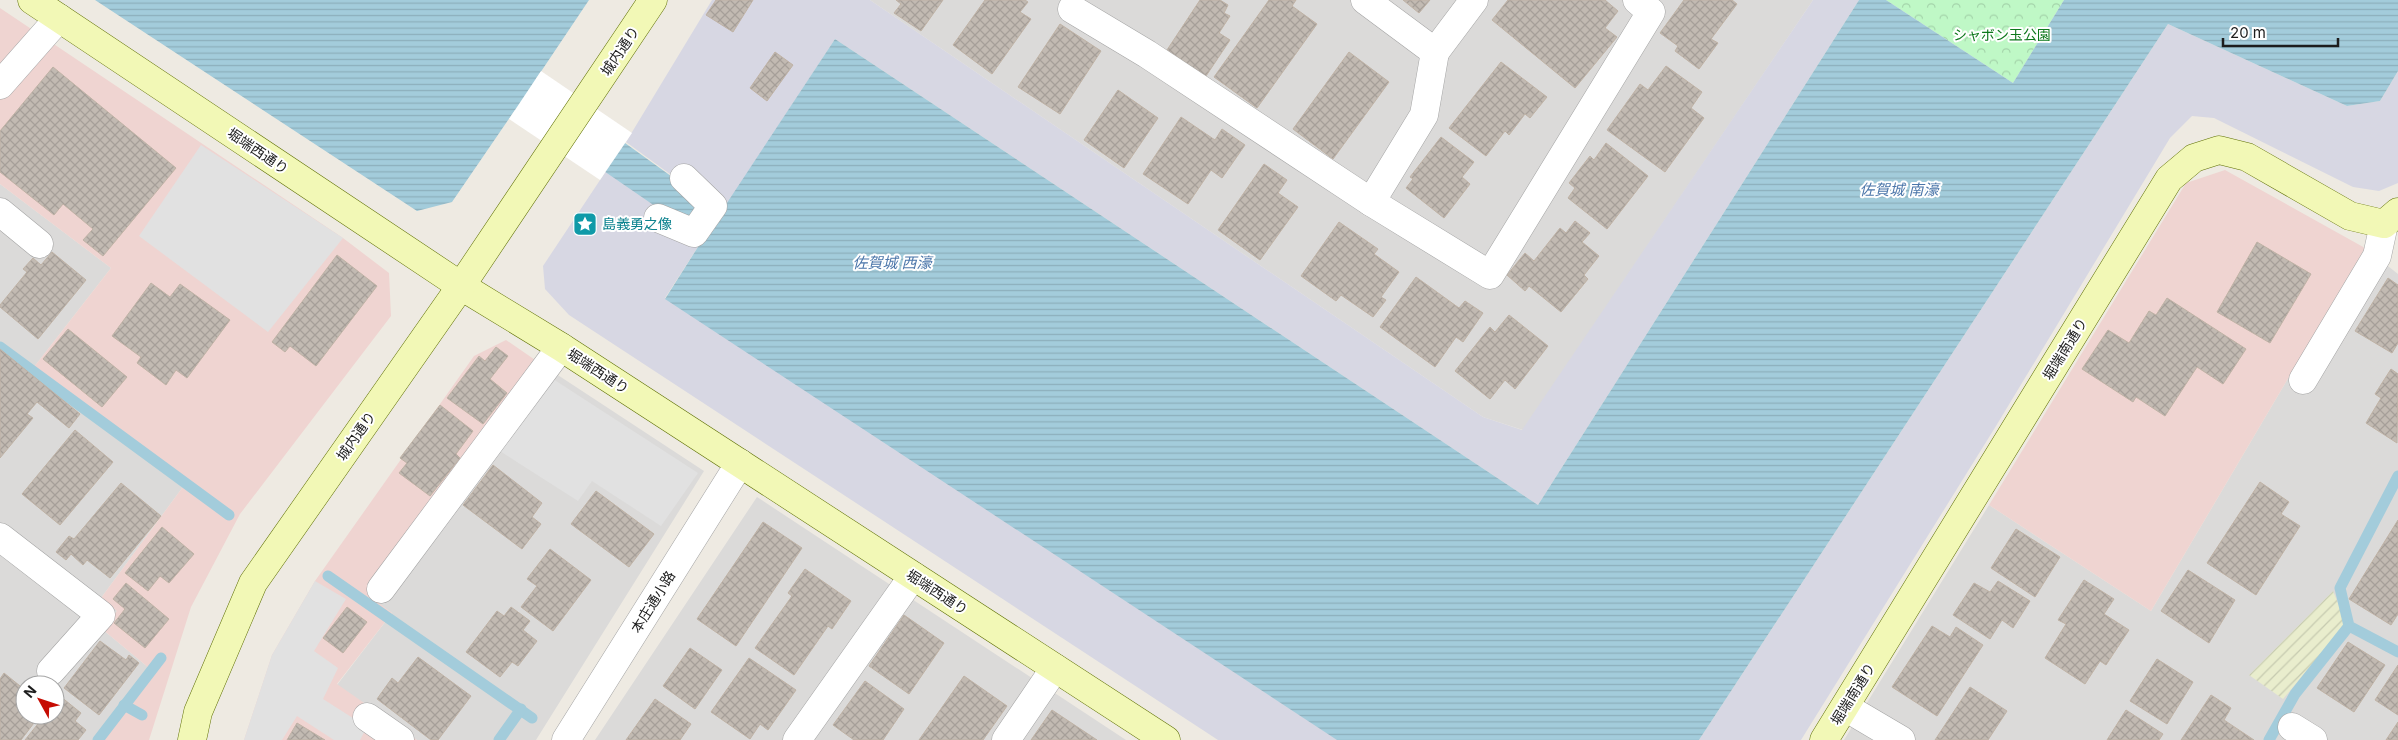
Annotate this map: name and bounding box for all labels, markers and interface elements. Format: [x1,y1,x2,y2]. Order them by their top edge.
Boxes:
scale bar [2223,15,2338,47]
street label: 城内通り [597,23,642,79]
text: 20 m [2230,23,2266,42]
park label: シャボン玉公園 [1953,26,2051,43]
street label: 堀端西通り [225,124,292,177]
water label: 佐賀城 南濠 [1859,180,1942,199]
place icon: 島義勇之像 [572,211,598,237]
place label: 島義勇之像 [602,215,672,232]
water label: 佐賀城 西濠 [852,253,935,272]
street label: 堀端南通り [2039,315,2090,383]
street label: 堀端西通り [564,344,632,397]
street label: 城内通り [333,408,379,464]
street label: 堀端西通り [903,565,971,618]
street label: 本庄通小路 [627,568,678,636]
street label: 堀端南通り [1827,660,1878,728]
north arrow [15,675,65,725]
text: N [20,682,40,701]

